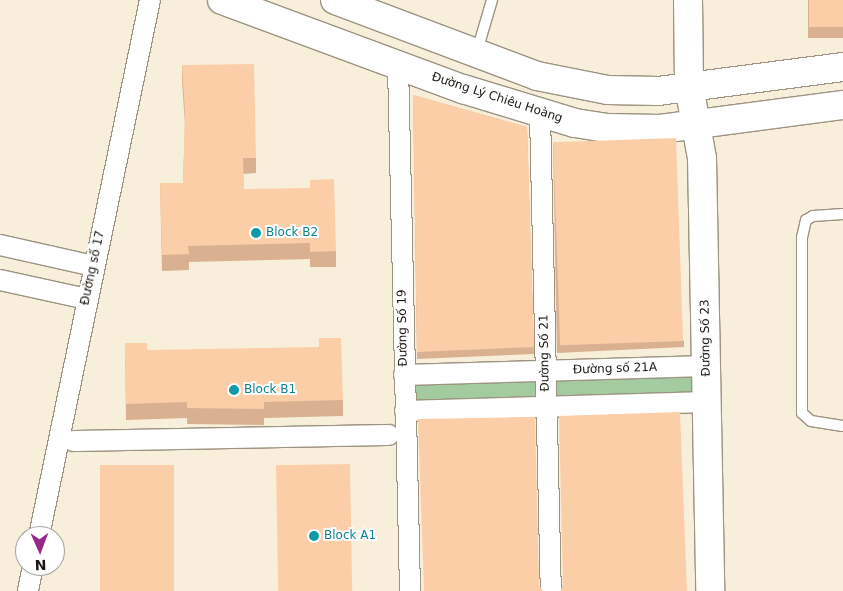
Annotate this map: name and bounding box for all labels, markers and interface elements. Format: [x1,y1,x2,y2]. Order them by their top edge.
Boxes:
street label: Đường Lý Chiêu Hoàng [430,70,564,126]
place label: Block B2 [266,226,318,240]
marker: Block B2 [250,227,262,239]
street label: Đường số 17 [78,229,108,307]
street label: Đường Số 19 [395,289,411,367]
street label: Đường Số 23 [698,299,714,377]
street label: Đường Số 21 [537,314,553,392]
street label: Đường số 21A [573,360,657,378]
place label: Block B1 [244,383,296,397]
marker: Block B1 [228,384,240,396]
north arrow [15,526,65,576]
place label: Block A1 [324,529,376,543]
marker: Block A1 [308,530,320,542]
text: N [34,557,47,573]

